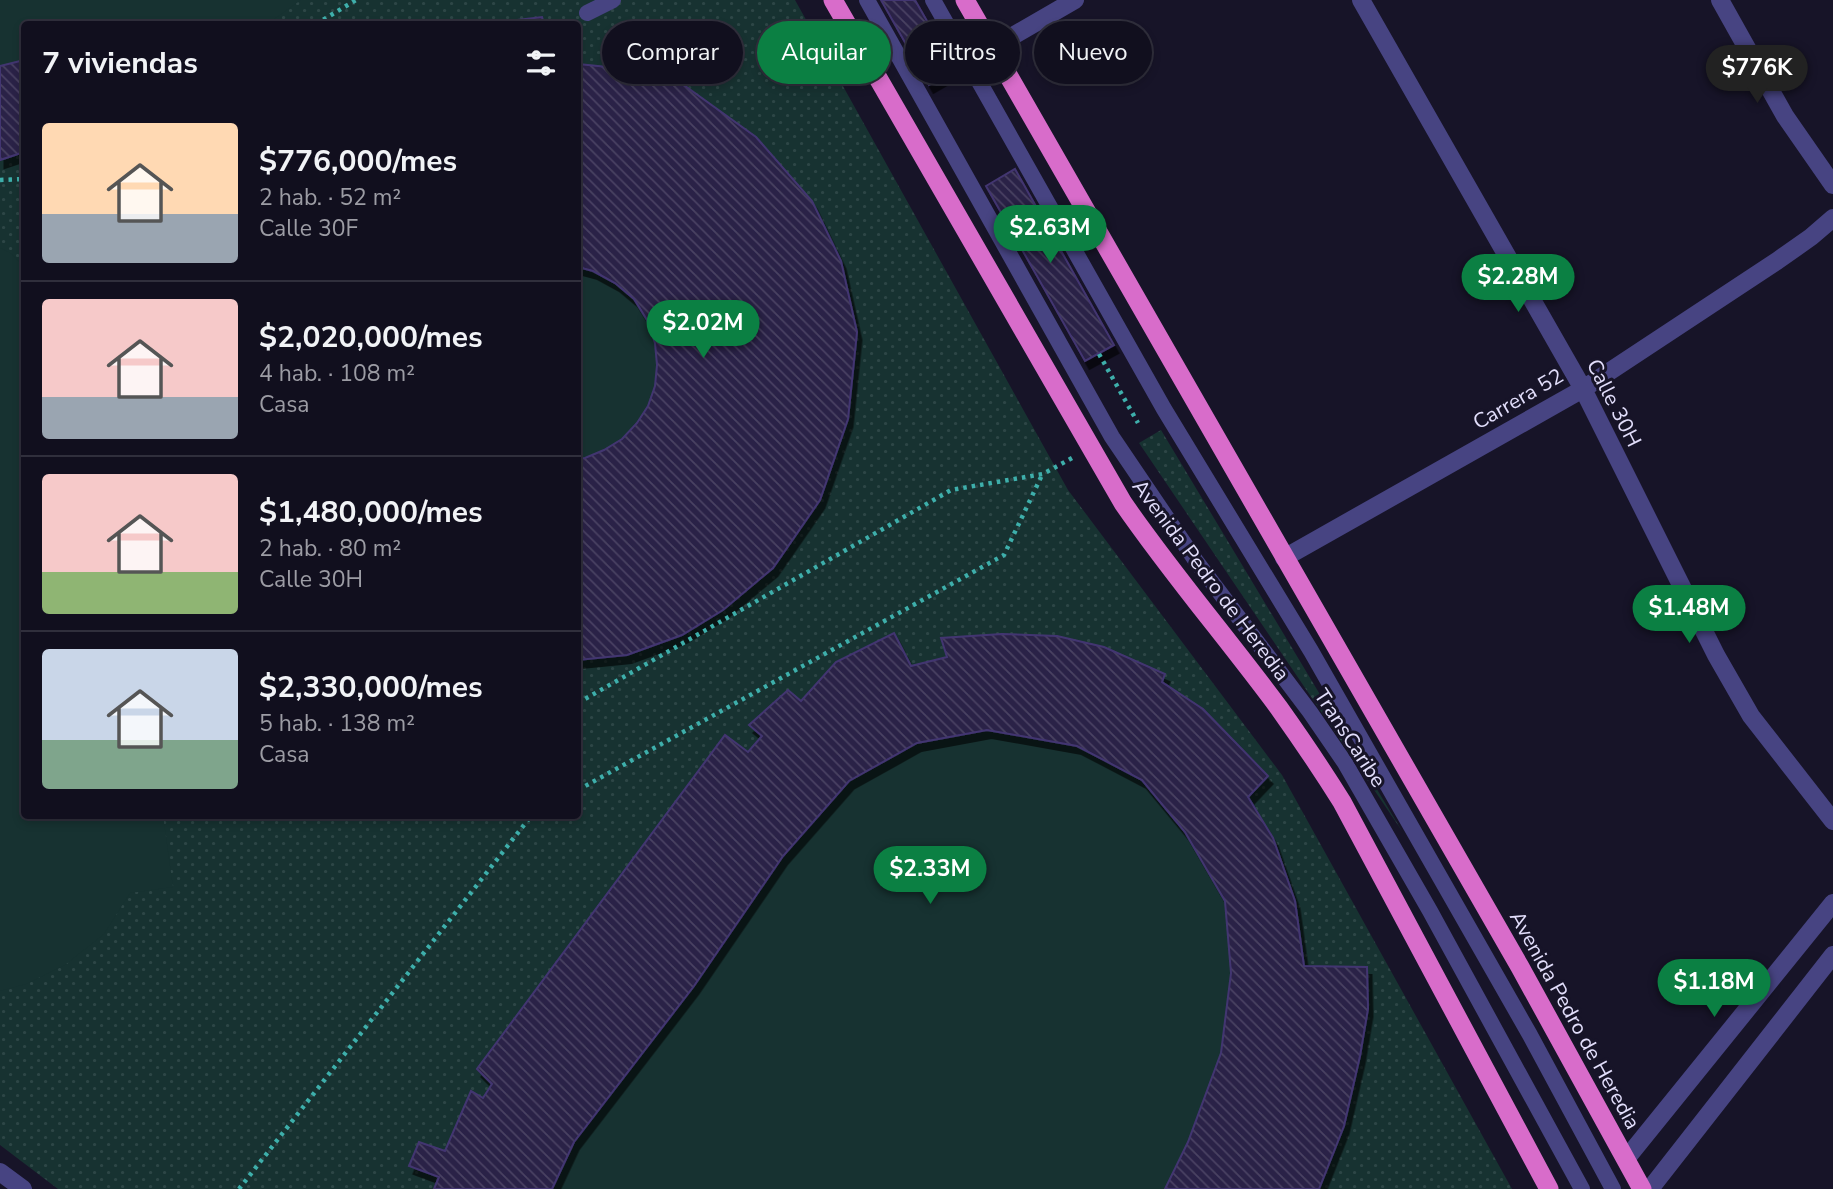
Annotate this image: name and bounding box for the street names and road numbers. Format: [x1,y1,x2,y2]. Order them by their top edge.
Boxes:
street label: Calle 30H [1580,354,1648,452]
street label: Carrera 52 [1468,362,1568,436]
street label: Avenida Pedro de Heredia [1126,473,1296,687]
street label: TransCaribe [1308,683,1392,793]
street label: Avenida Pedro de Heredia [1503,906,1647,1134]

